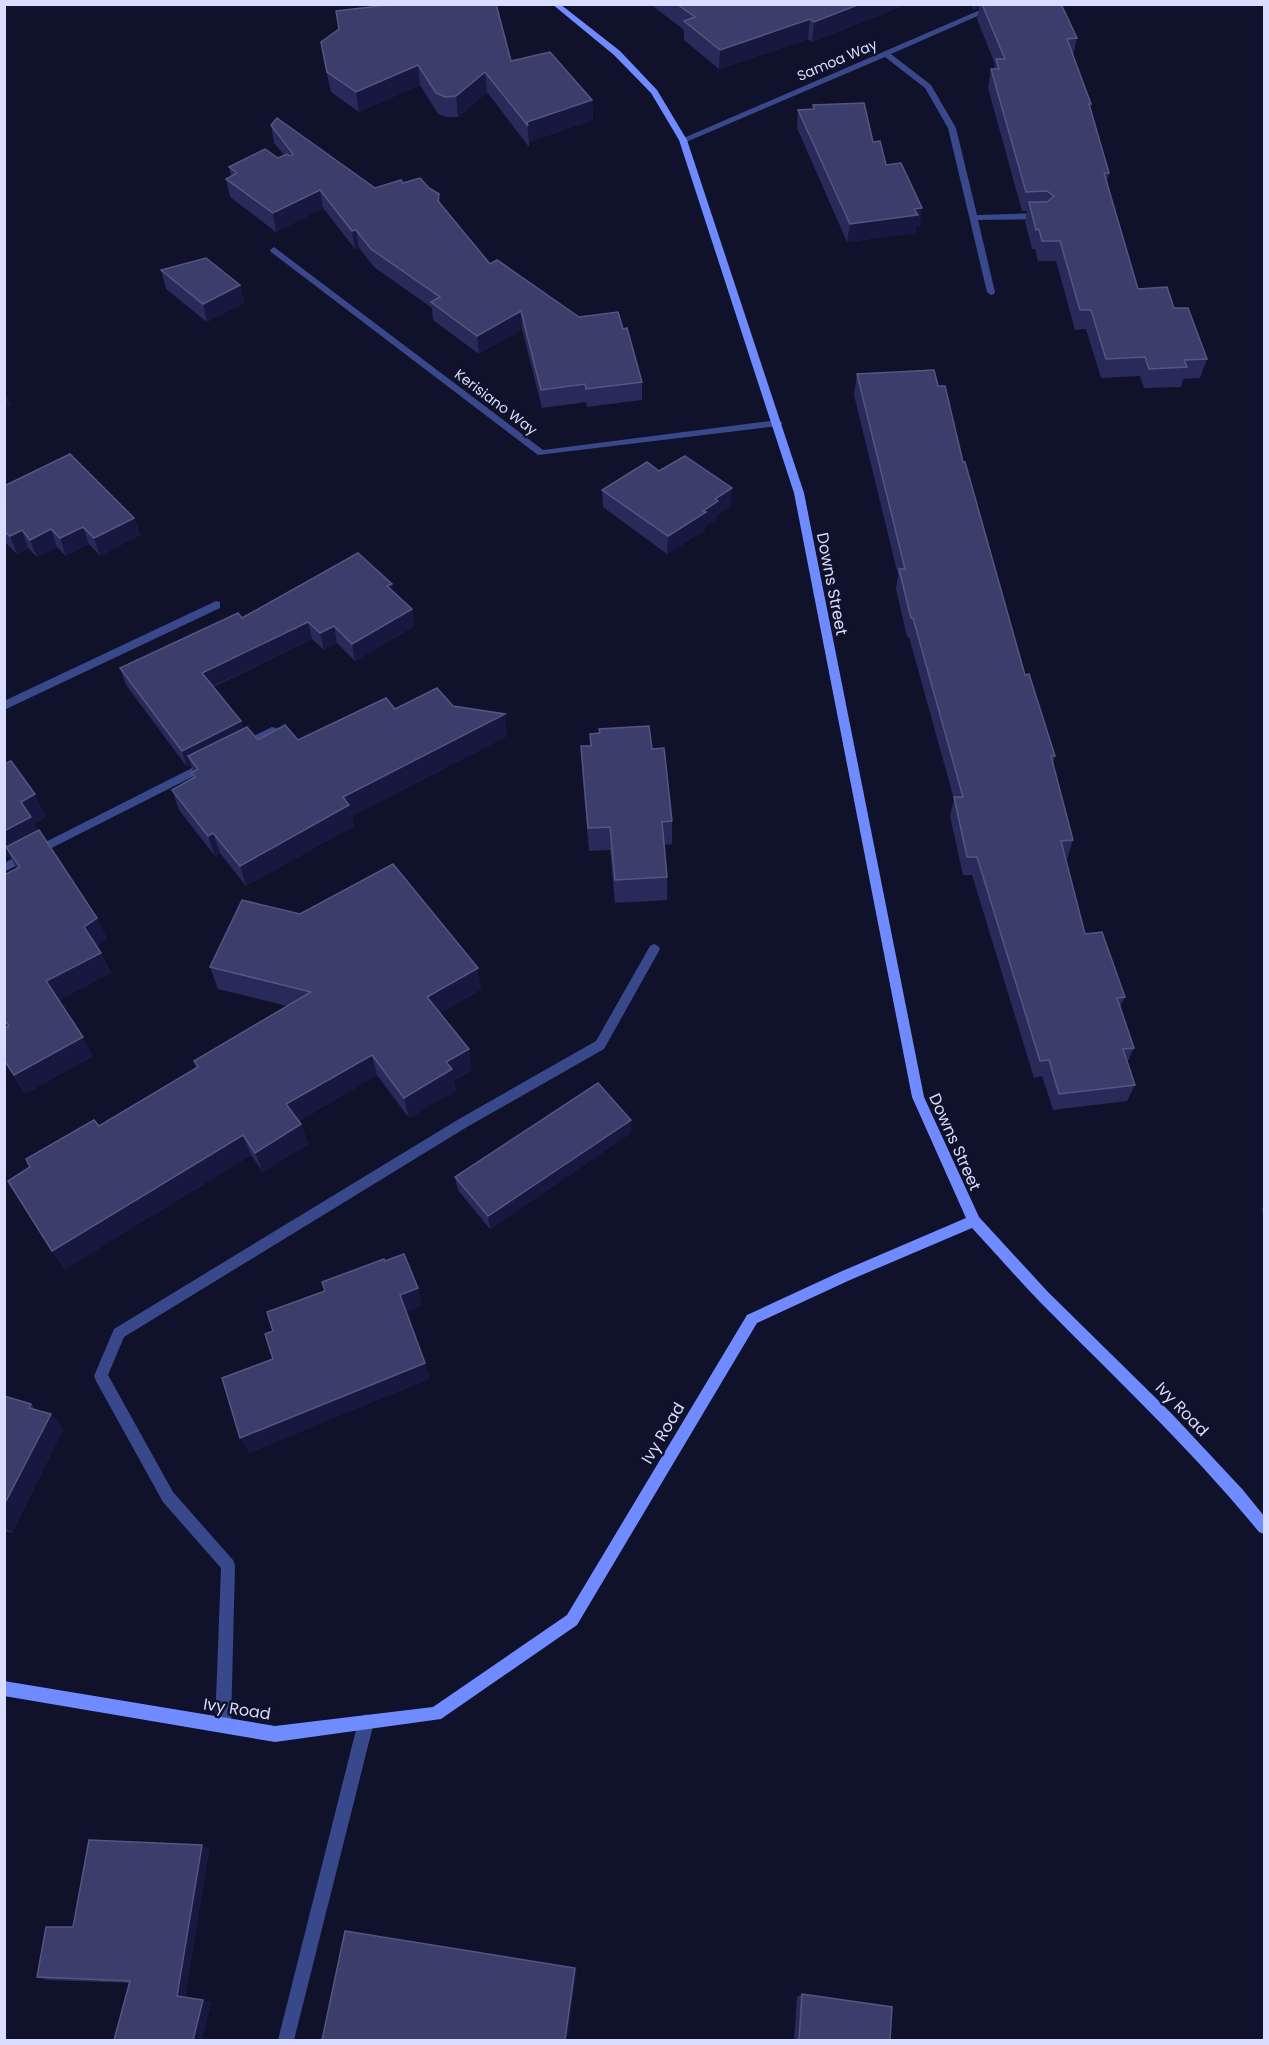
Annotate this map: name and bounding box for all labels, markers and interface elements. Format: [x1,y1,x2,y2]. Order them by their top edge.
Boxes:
street label: Samoa Way [794,34,880,86]
street label: Kerisiano Way [451,364,541,440]
street label: Downs Street [811,531,853,638]
street label: Downs Street [923,1090,987,1195]
street label: Ivy Road [1150,1377,1214,1441]
street label: Ivy Road [636,1398,690,1468]
street label: Ivy Road [202,1692,272,1726]

